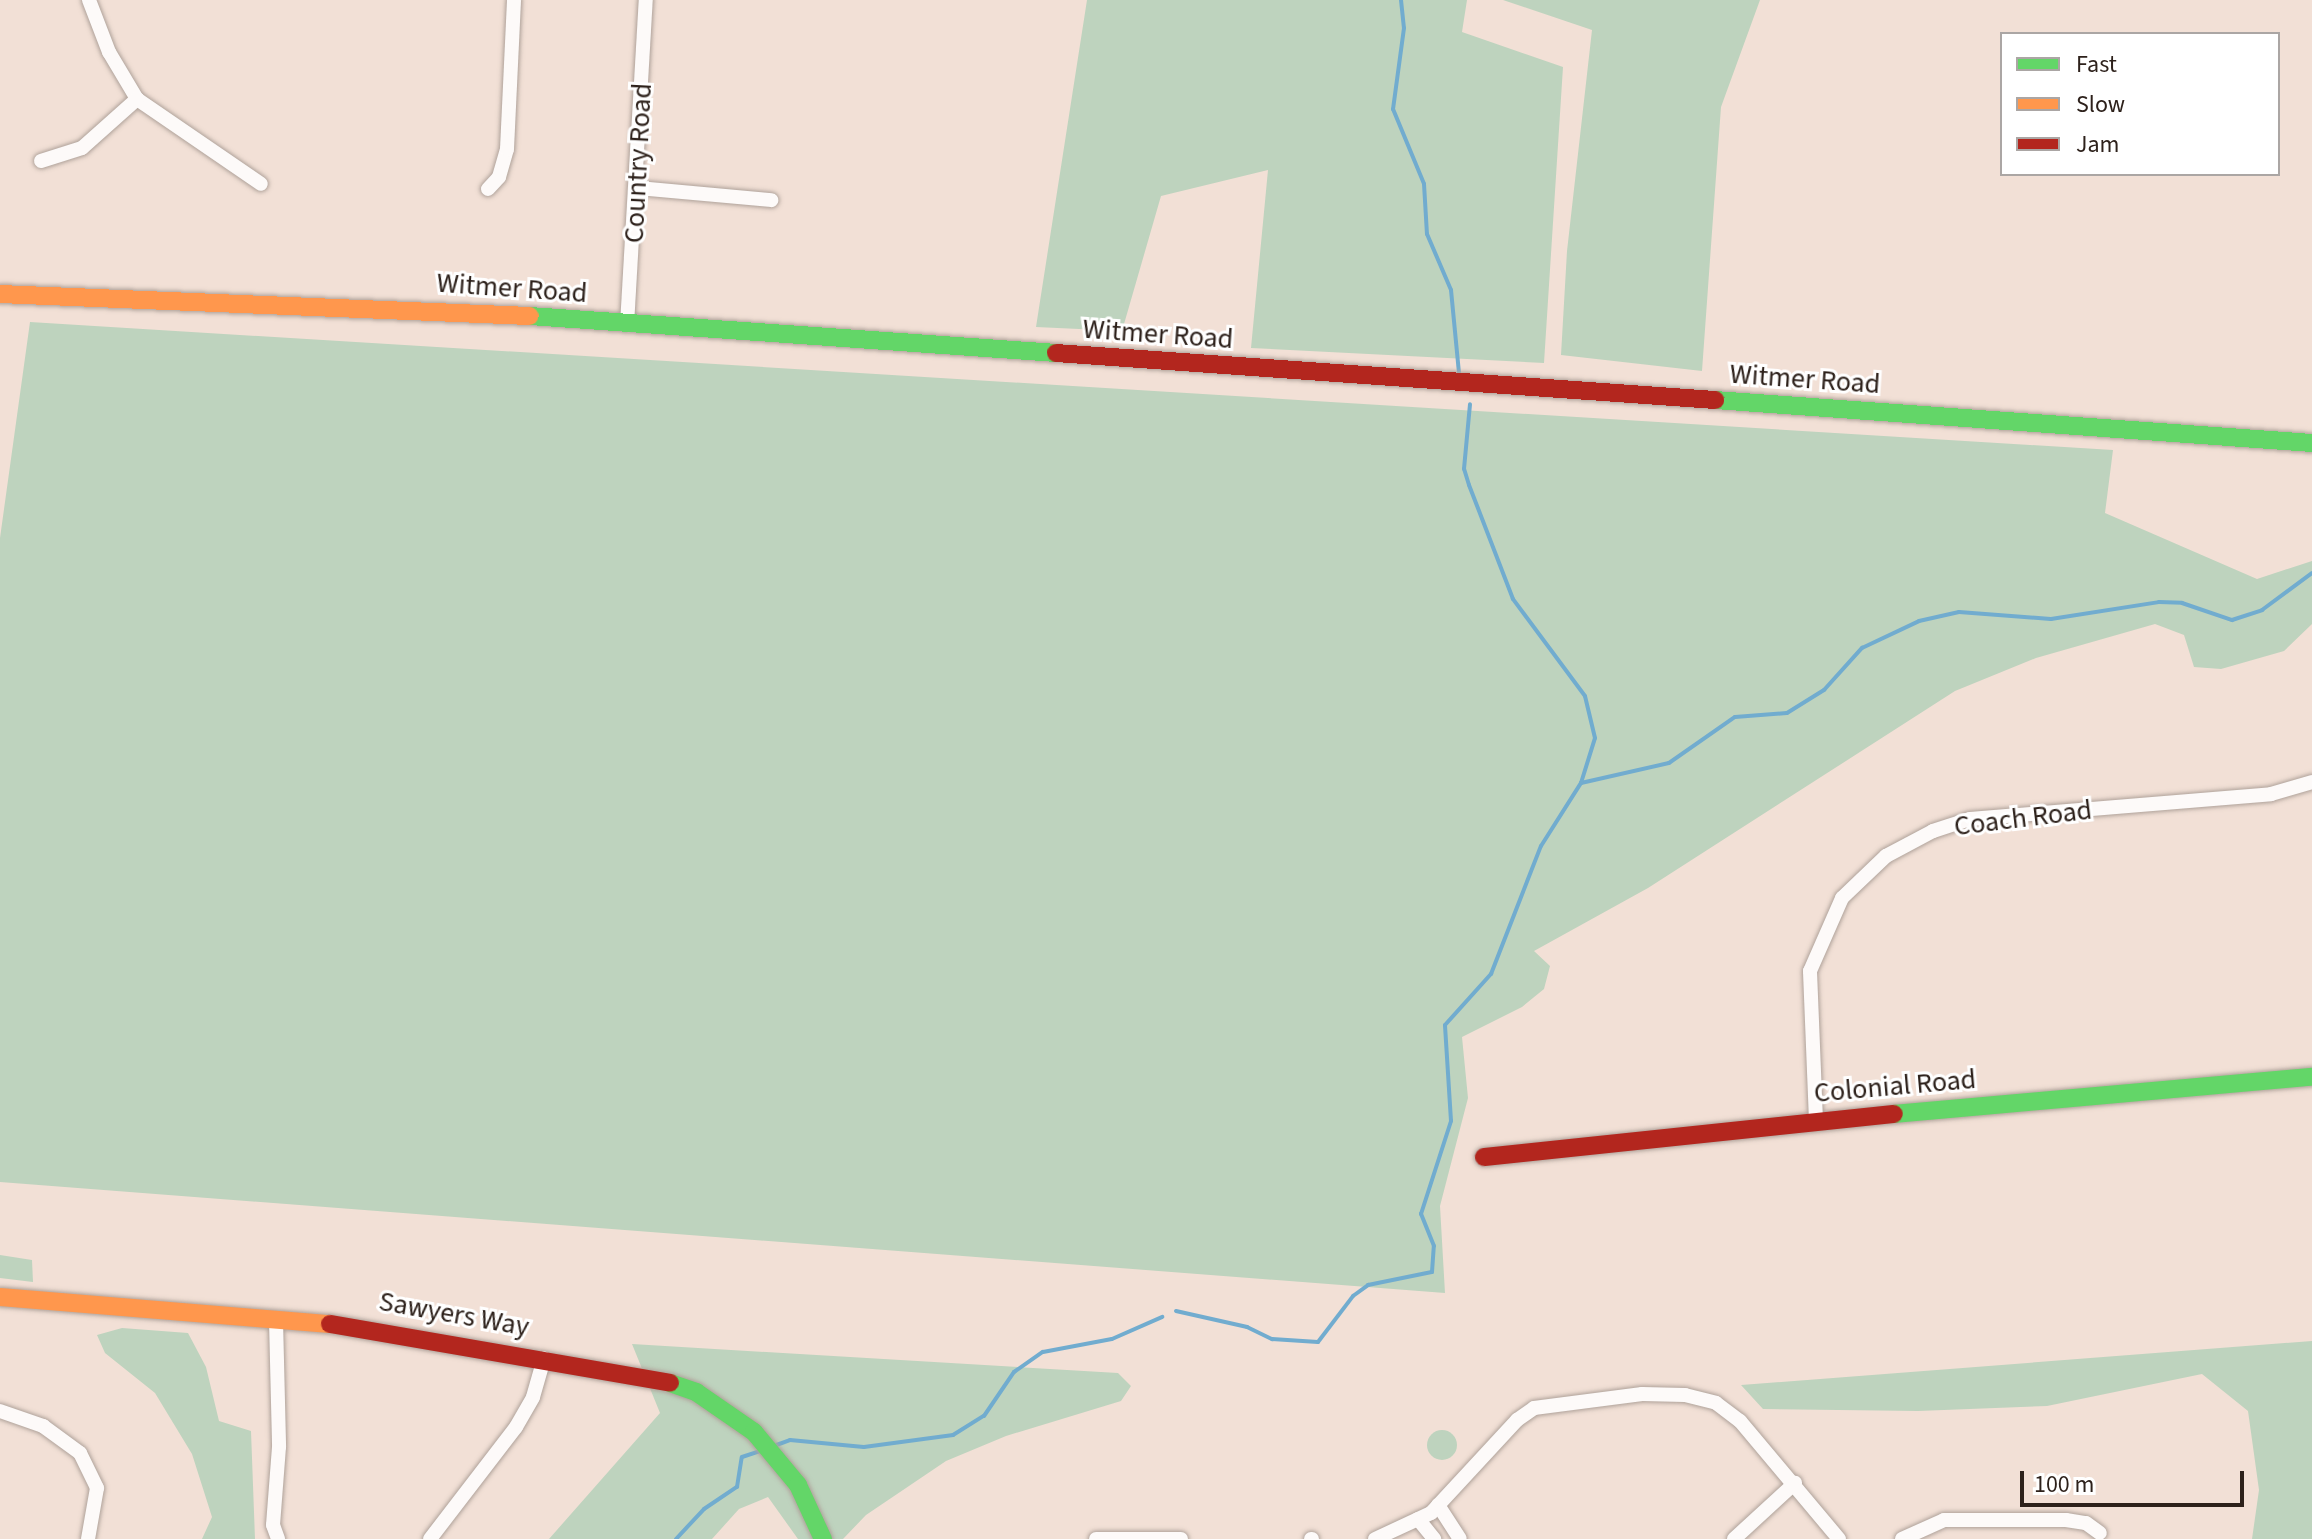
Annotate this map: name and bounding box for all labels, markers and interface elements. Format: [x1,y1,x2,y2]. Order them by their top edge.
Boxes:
legend [2000,32,2280,176]
text: Fast [2076,47,2117,82]
street label: Country Road [617,82,659,244]
text: Slow [2076,87,2125,122]
text: Jam [2076,127,2120,162]
street label: Witmer Road [436,266,588,310]
street label: Witmer Road [1082,312,1234,356]
street label: Witmer Road [1729,357,1881,401]
street label: Coach Road [1952,793,2094,843]
street label: Colonial Road [1813,1062,1977,1110]
street label: Sawyers Way [376,1284,532,1344]
scale bar [2024,1455,2248,1505]
text: 100 m [2034,1467,2094,1502]

